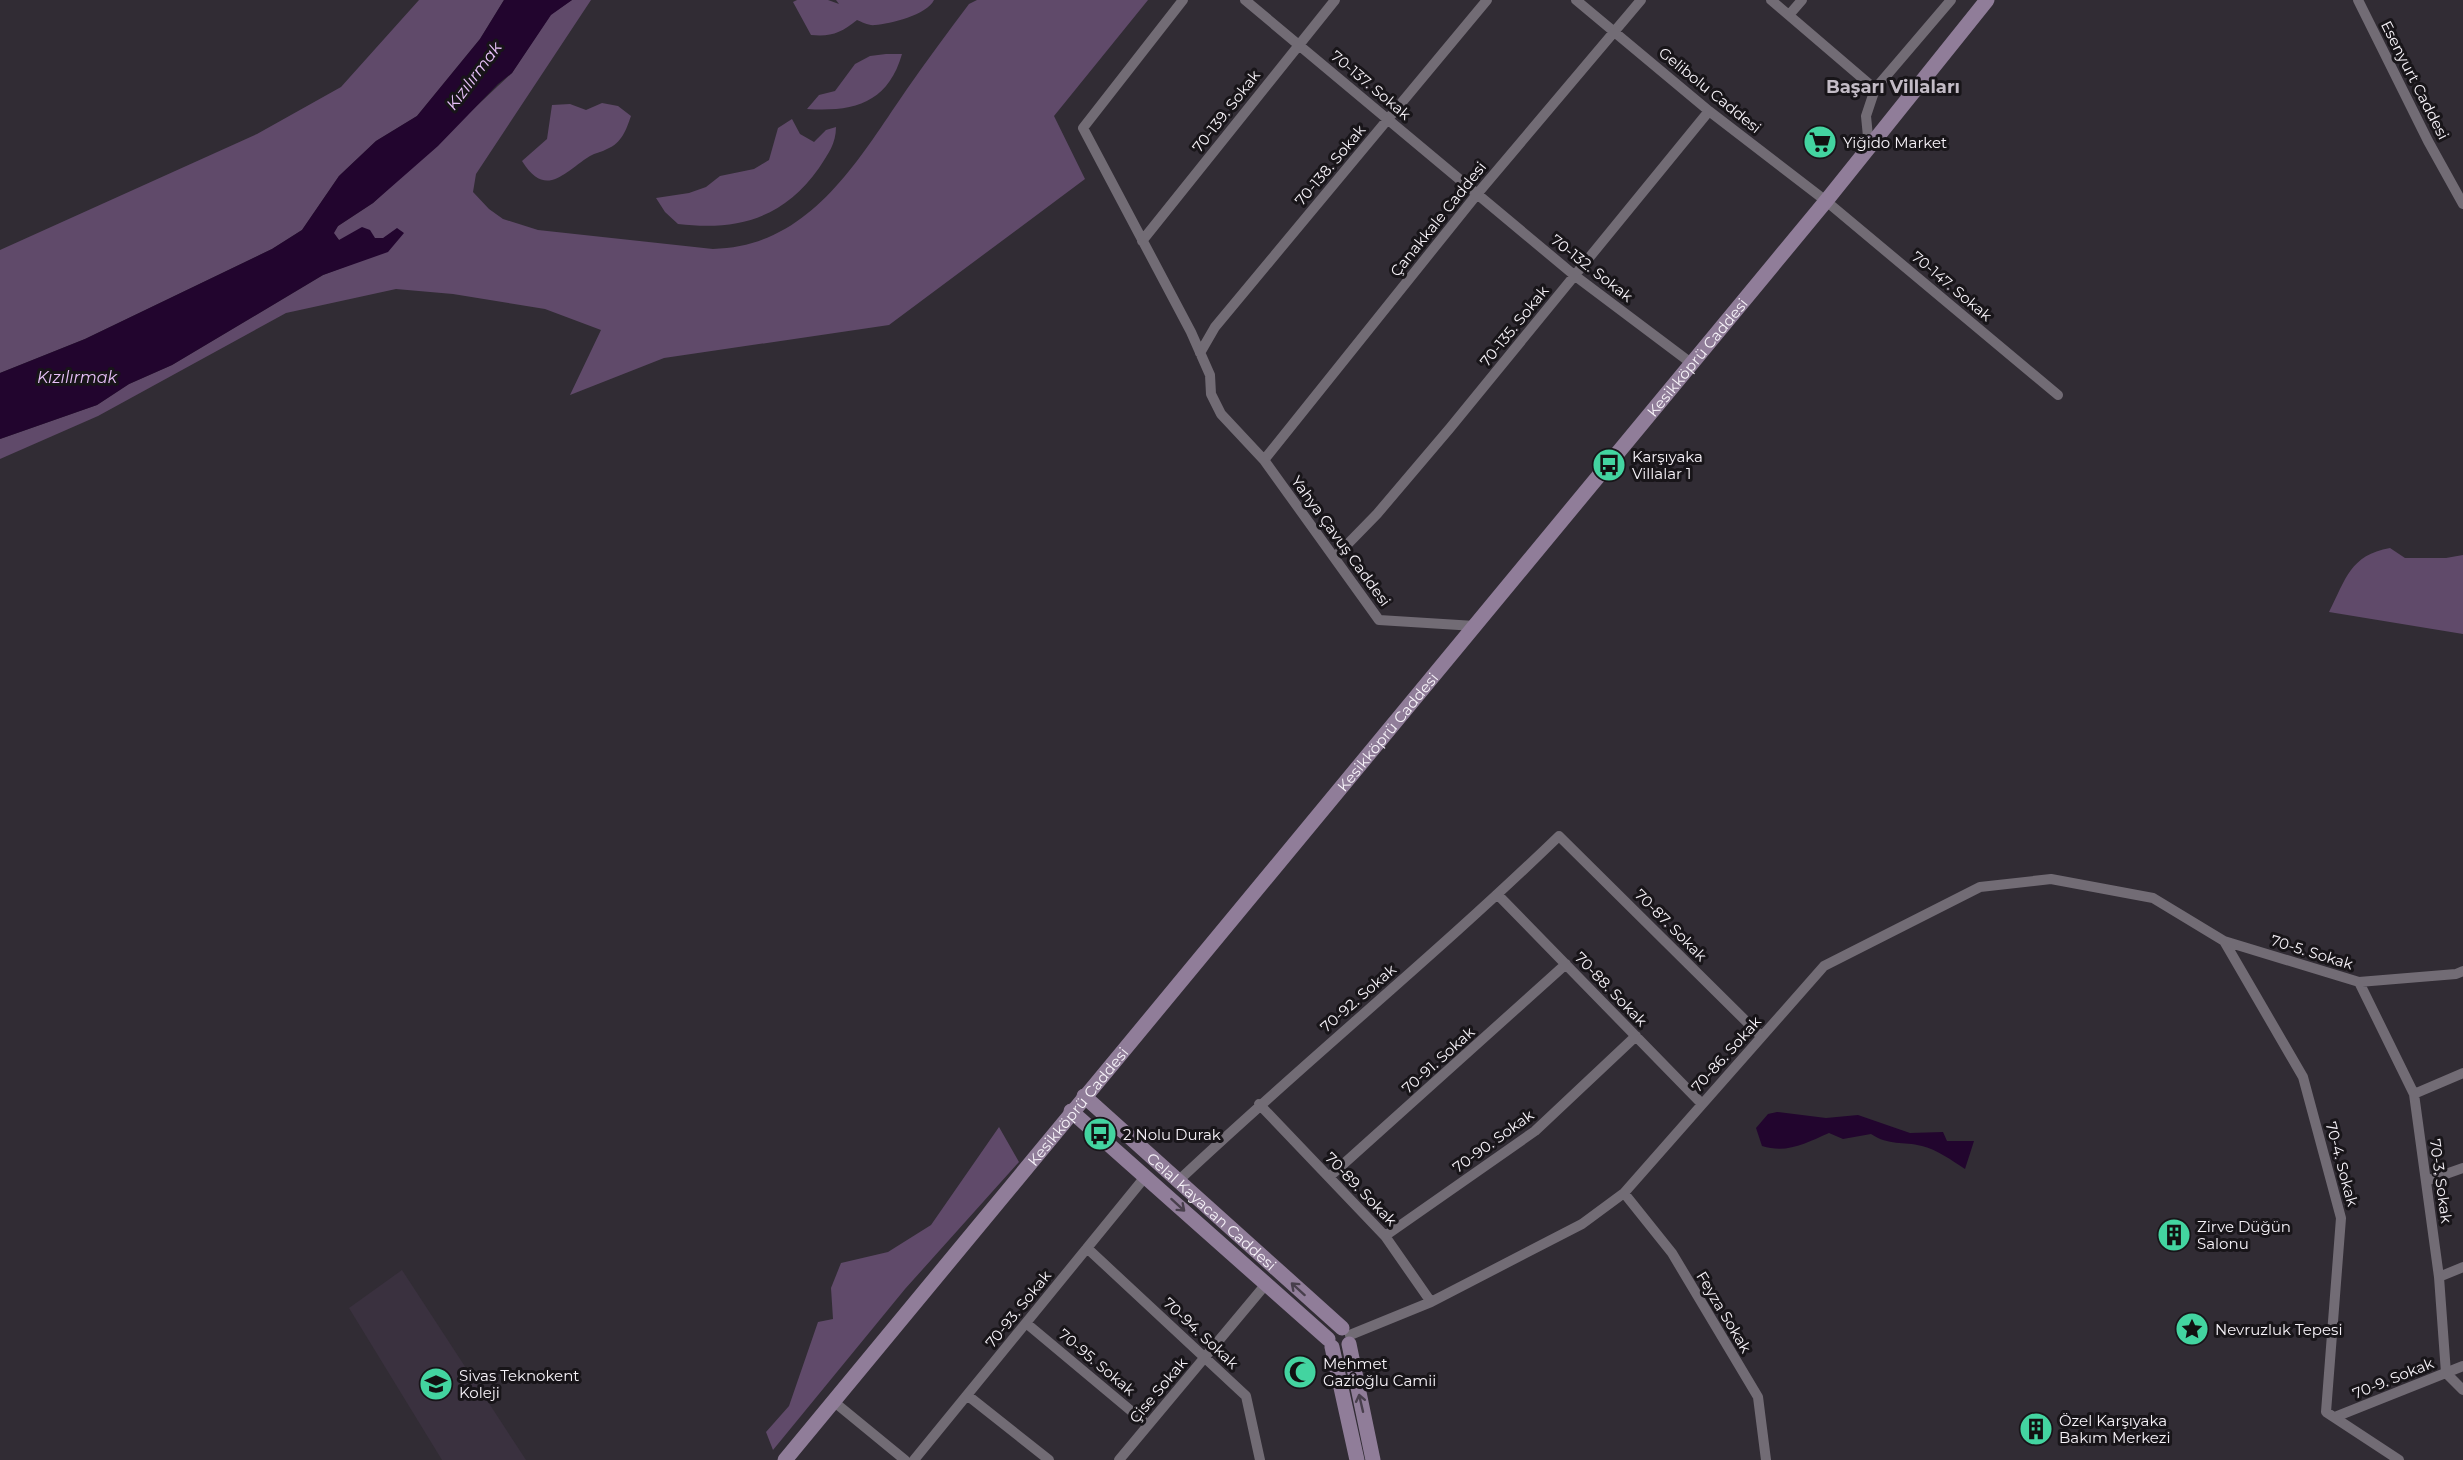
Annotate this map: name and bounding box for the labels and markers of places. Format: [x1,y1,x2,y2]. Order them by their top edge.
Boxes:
supermarket icon: Yiğido Market [1802,124,1838,160]
place label: Yiğido Market [1843,133,1947,152]
bus stop icon: Karşıyaka Villalar 1 [1591,447,1627,483]
place label: Karşıyaka Villalar 1 [1632,447,1703,483]
bus stop icon: 2 Nolu Durak [1082,1116,1118,1152]
place label: 2 Nolu Durak [1123,1125,1221,1144]
building icon: Zirve Düğün Salonu [2156,1217,2192,1253]
place label: Zirve Düğün Salonu [2197,1217,2291,1253]
place icon: Nevruzluk Tepesi [2174,1311,2210,1347]
place label: Nevruzluk Tepesi [2215,1320,2342,1339]
mosque icon: Mehmet Gazioğlu Camii [1282,1354,1318,1390]
place label: Mehmet Gazioğlu Camii [1323,1354,1436,1390]
school or university icon: Sivas Teknokent Koleji [418,1366,454,1402]
place label: Sivas Teknokent Koleji [459,1366,579,1402]
building icon: Özel Karşıyaka Bakım Merkezi [2018,1411,2054,1447]
place label: Özel Karşıyaka Bakım Merkezi [2059,1411,2171,1447]

